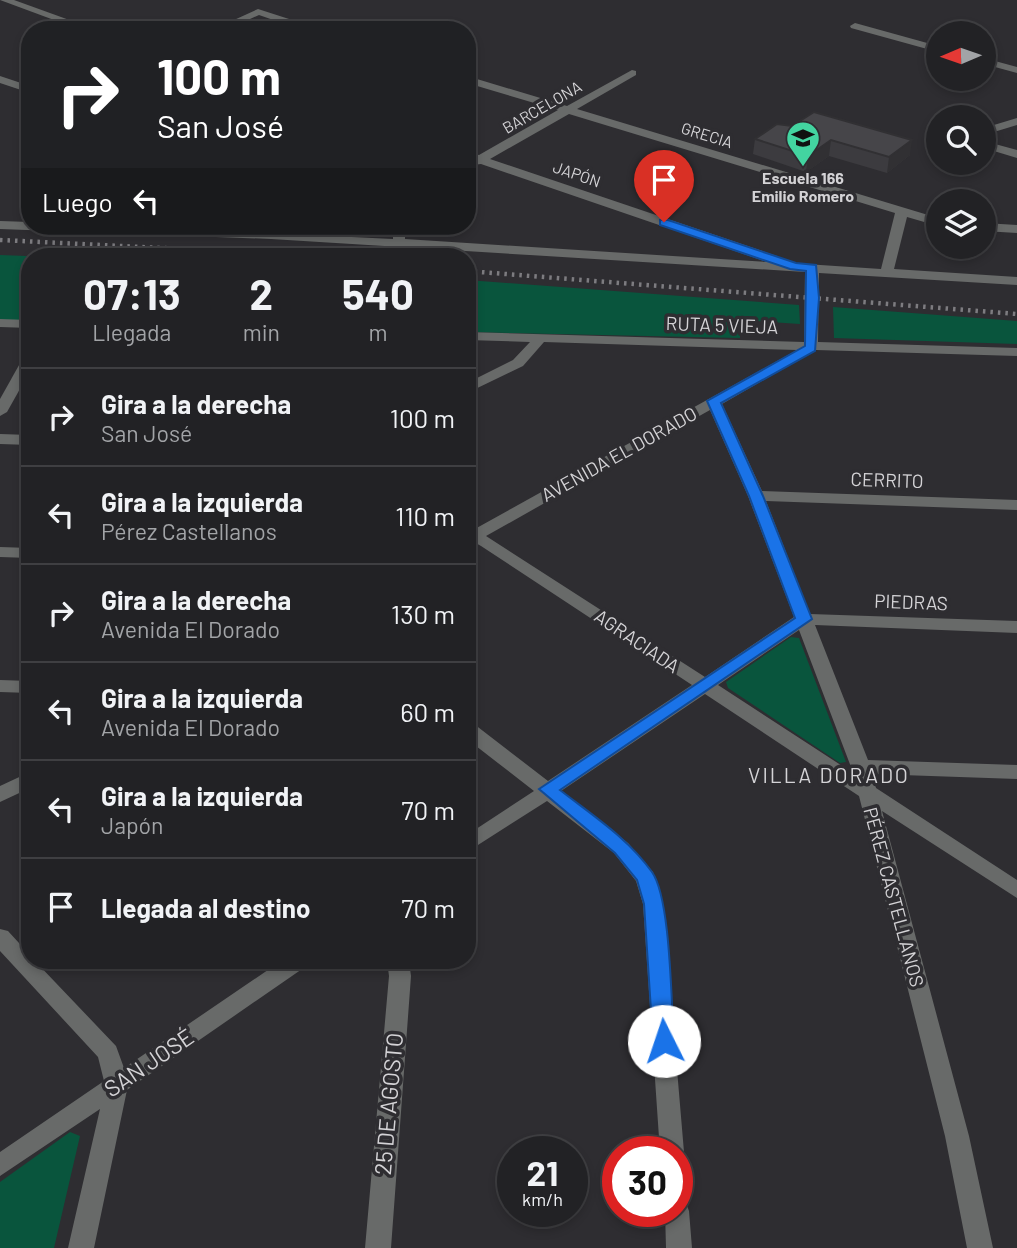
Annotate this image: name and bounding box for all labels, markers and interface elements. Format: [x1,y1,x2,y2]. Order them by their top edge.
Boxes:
north arrow [926,21,996,91]
map controls [926,21,996,259]
text: 100 m [157,46,281,105]
icon: right [42,49,133,140]
street label: BARCELONA [499,76,585,137]
button: search [926,105,996,175]
text: San José [157,106,284,144]
street label: GRECIA [679,118,735,151]
school or university icon: Escuela 166 Emilio Romero [784,119,822,168]
pin [634,150,694,222]
street label: JAPÓN [551,157,603,190]
icon: arrive [645,161,683,199]
place label: Escuela 166 Emilio Romero [752,168,854,205]
icon: left [127,182,165,220]
text: Luego [42,186,113,217]
button: layers [926,189,996,259]
text: 07:13 [83,268,181,318]
text: 2 [250,268,273,318]
text: 540 [342,268,414,318]
street label: RUTA 5 VIEJA [665,311,779,338]
text: Llegada [92,318,171,346]
text: min [243,318,280,346]
text: m [368,318,387,346]
text: Gira a la derecha [101,388,291,419]
icon: right [42,398,80,436]
street label: AVENIDA EL DORADO [537,401,701,506]
text: 100 m [390,402,455,433]
text: San José [101,419,192,447]
street label: CERRITO [850,467,924,492]
text: Gira a la izquierda [101,486,303,517]
icon: left [42,496,80,534]
text: 110 m [395,500,455,531]
text: Pérez Castellanos [101,517,277,545]
text: Gira a la derecha [101,584,291,615]
street label: PIEDRAS [874,589,948,614]
icon: right [42,594,80,632]
text: 130 m [391,598,455,629]
street label: AGRACIADA [590,604,684,677]
text: Avenida El Dorado [101,615,280,643]
text: Gira a la izquierda [101,682,303,713]
icon: left [42,692,80,730]
text: 60 m [400,696,455,727]
text: Avenida El Dorado [101,713,280,741]
district label: VILLA DORADO [748,762,910,787]
text: Gira a la izquierda [101,780,303,811]
icon: left [42,790,80,828]
text: 70 m [401,794,455,825]
street label: PÉREZ CASTELLANOS [859,804,930,989]
text: Japón [101,811,163,839]
icon: arrive [42,888,80,926]
text: Llegada al destino [101,892,310,923]
text: 70 m [401,892,455,923]
position arrow [627,1004,701,1078]
street label: SAN JOSÉ [98,1022,199,1102]
street label: 25 DE AGOSTO [368,1032,408,1176]
speed limit sign: 30 [602,1136,693,1227]
text: 21 [527,1151,558,1193]
text: km/h [522,1188,563,1210]

